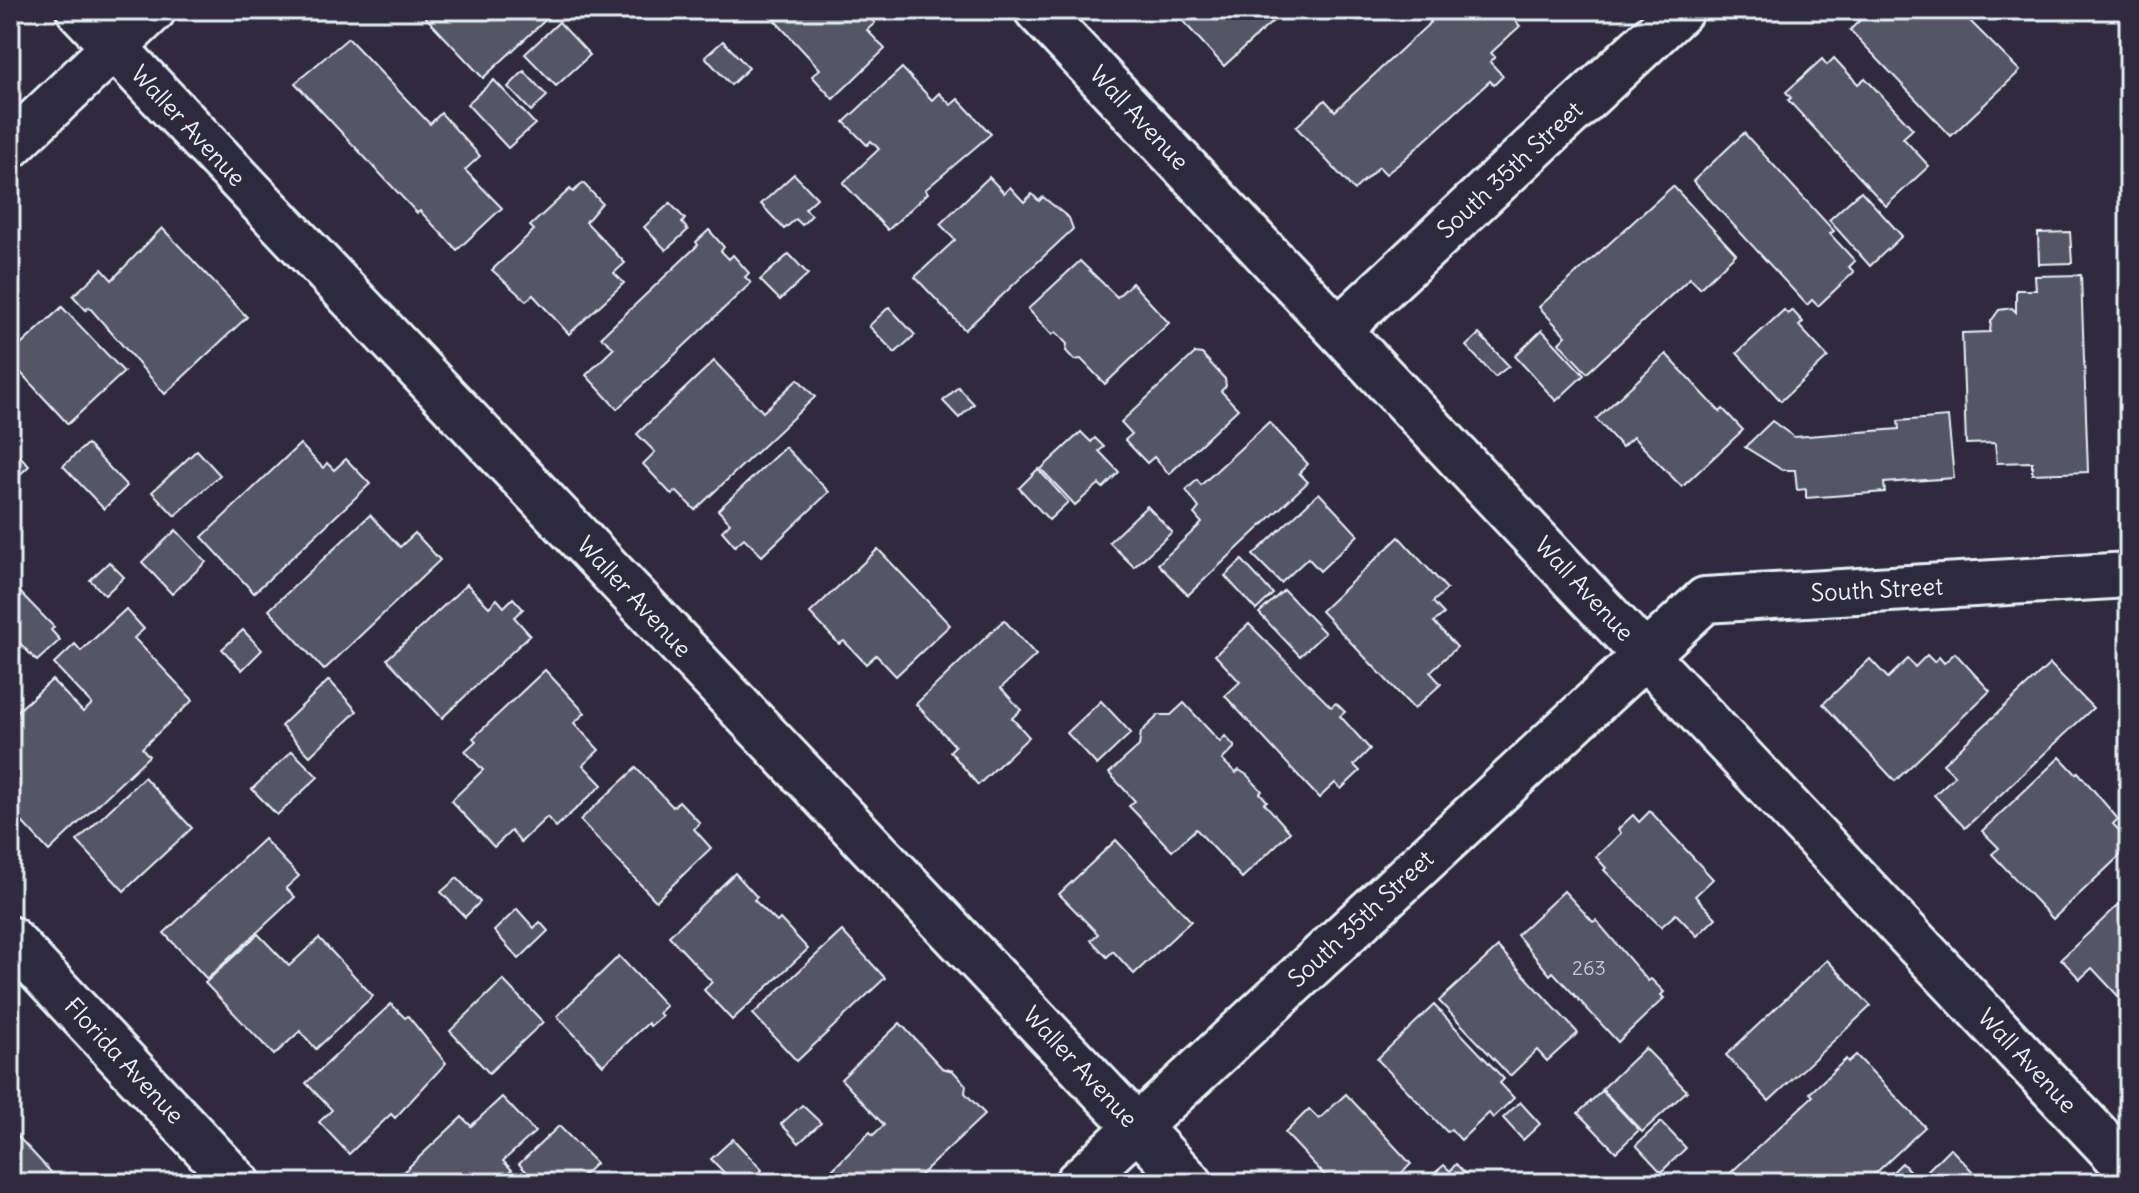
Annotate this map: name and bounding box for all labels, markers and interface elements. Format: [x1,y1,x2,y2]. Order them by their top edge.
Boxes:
street label: Waller Avenue [125,59,252,192]
street label: Wall Avenue [1084,59,1196,176]
street label: South 35th Street [1430,94,1588,244]
street label: Waller Avenue [571,530,698,663]
street label: Wall Avenue [1529,530,1641,647]
street label: South Street [1810,571,1944,607]
street label: South 35th Street [1281,843,1439,993]
house number: 263 [1572,955,1606,980]
street label: Florida Avenue [59,991,191,1130]
street label: Waller Avenue [1017,1000,1144,1133]
street label: Wall Avenue [1972,1002,2084,1119]

